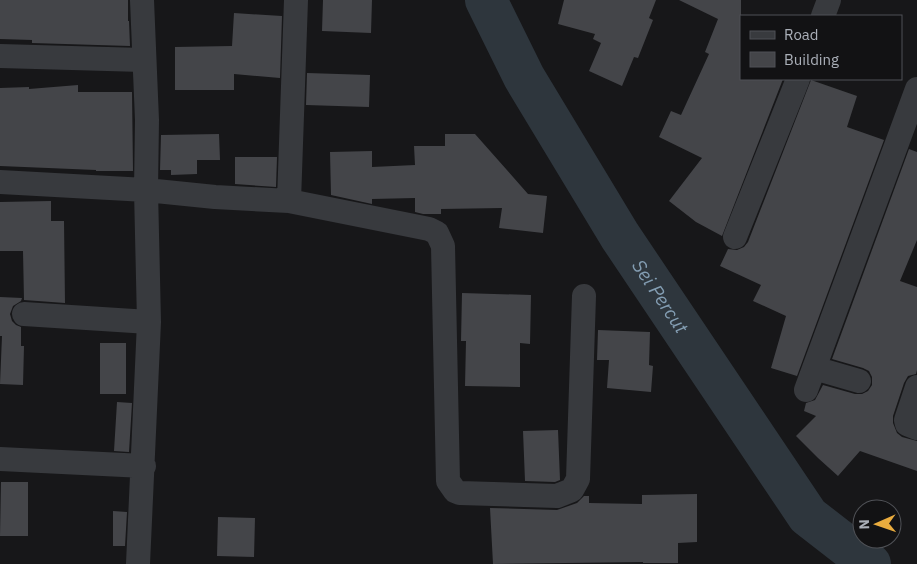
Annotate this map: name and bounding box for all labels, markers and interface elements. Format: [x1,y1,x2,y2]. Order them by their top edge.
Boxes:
legend [740,15,902,80]
text: Road [784,25,819,44]
text: Building [784,50,839,69]
water label: Sei Percut [627,255,694,338]
north arrow [852,499,902,549]
text: N [855,519,873,530]

